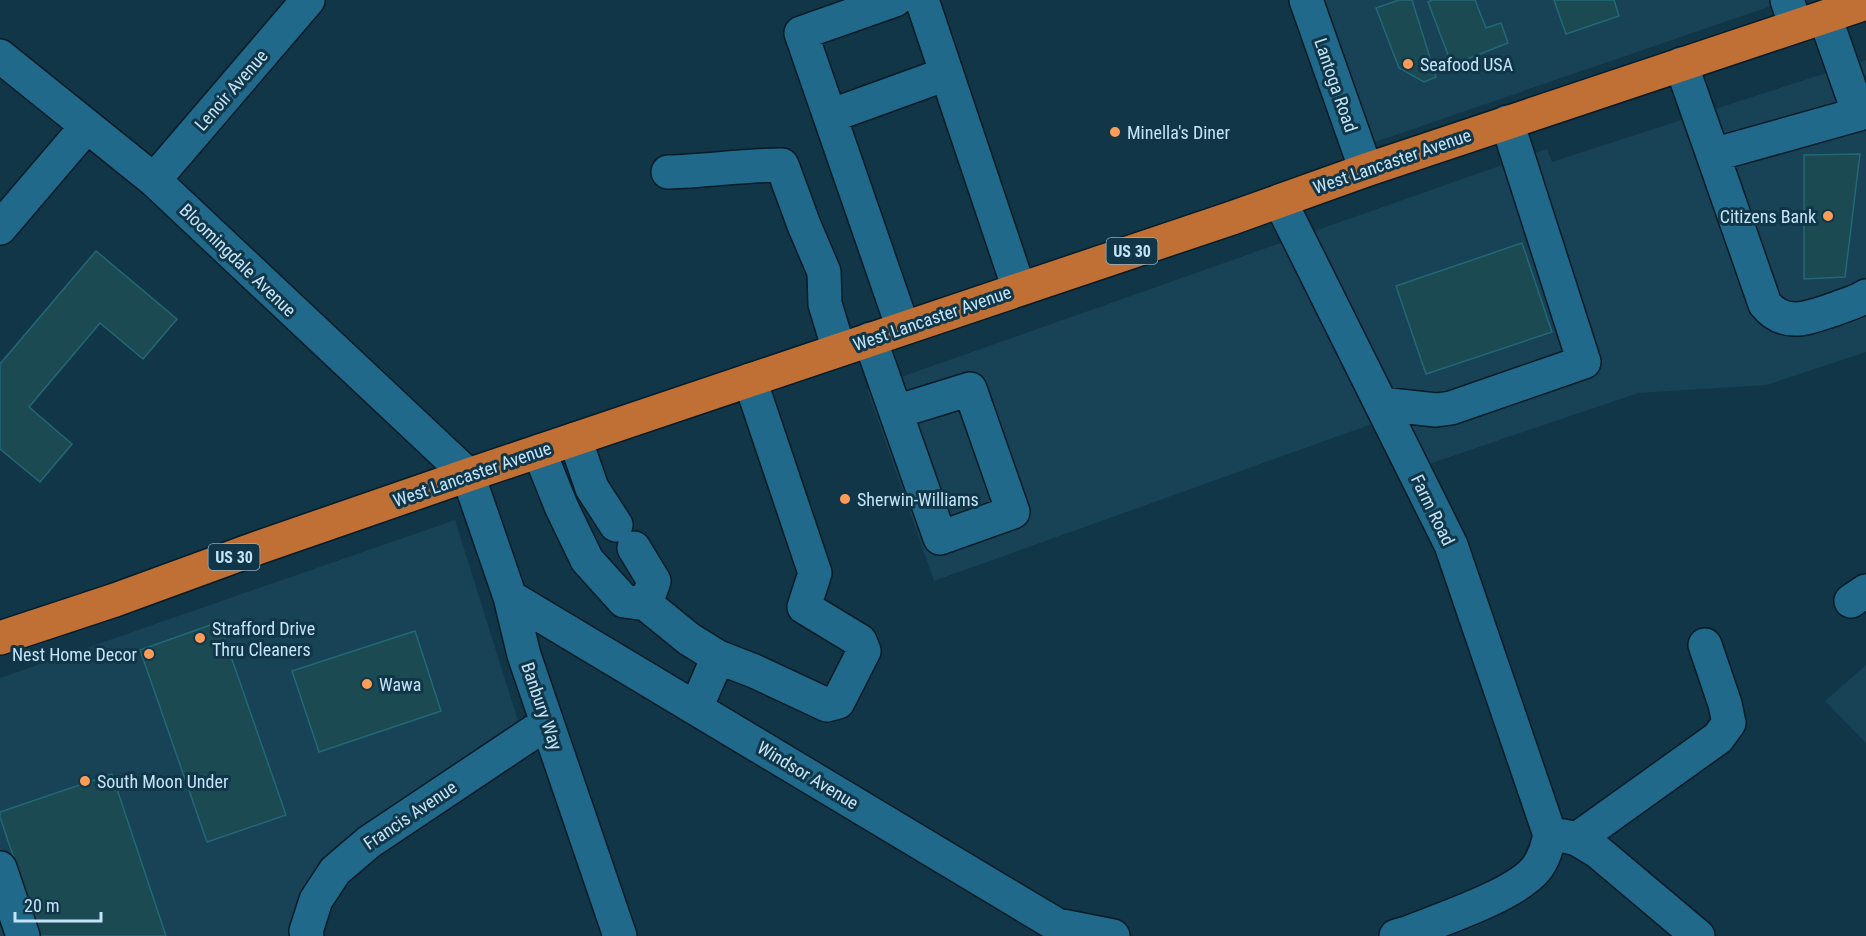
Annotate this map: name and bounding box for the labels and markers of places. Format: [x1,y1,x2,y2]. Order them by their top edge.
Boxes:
place label: Seafood USA [1420,54,1514,75]
marker: Seafood USA [1401,57,1415,71]
place label: Minella's Diner [1127,122,1231,143]
marker: Minella's Diner [1108,125,1122,139]
place label: Citizens Bank [1720,206,1816,227]
marker: Citizens Bank [1821,209,1835,223]
place label: Sherwin-Williams [857,489,979,510]
marker: Sherwin-Williams [838,492,852,506]
place label: Strafford Drive Thru Cleaners [212,618,315,660]
marker: Strafford Drive Thru Cleaners [193,631,207,645]
place label: Nest Home Decor [12,644,138,665]
marker: Nest Home Decor [142,647,156,661]
place label: Wawa [379,674,421,695]
marker: Wawa [360,677,374,691]
place label: South Moon Under [97,771,229,792]
marker: South Moon Under [78,774,92,788]

